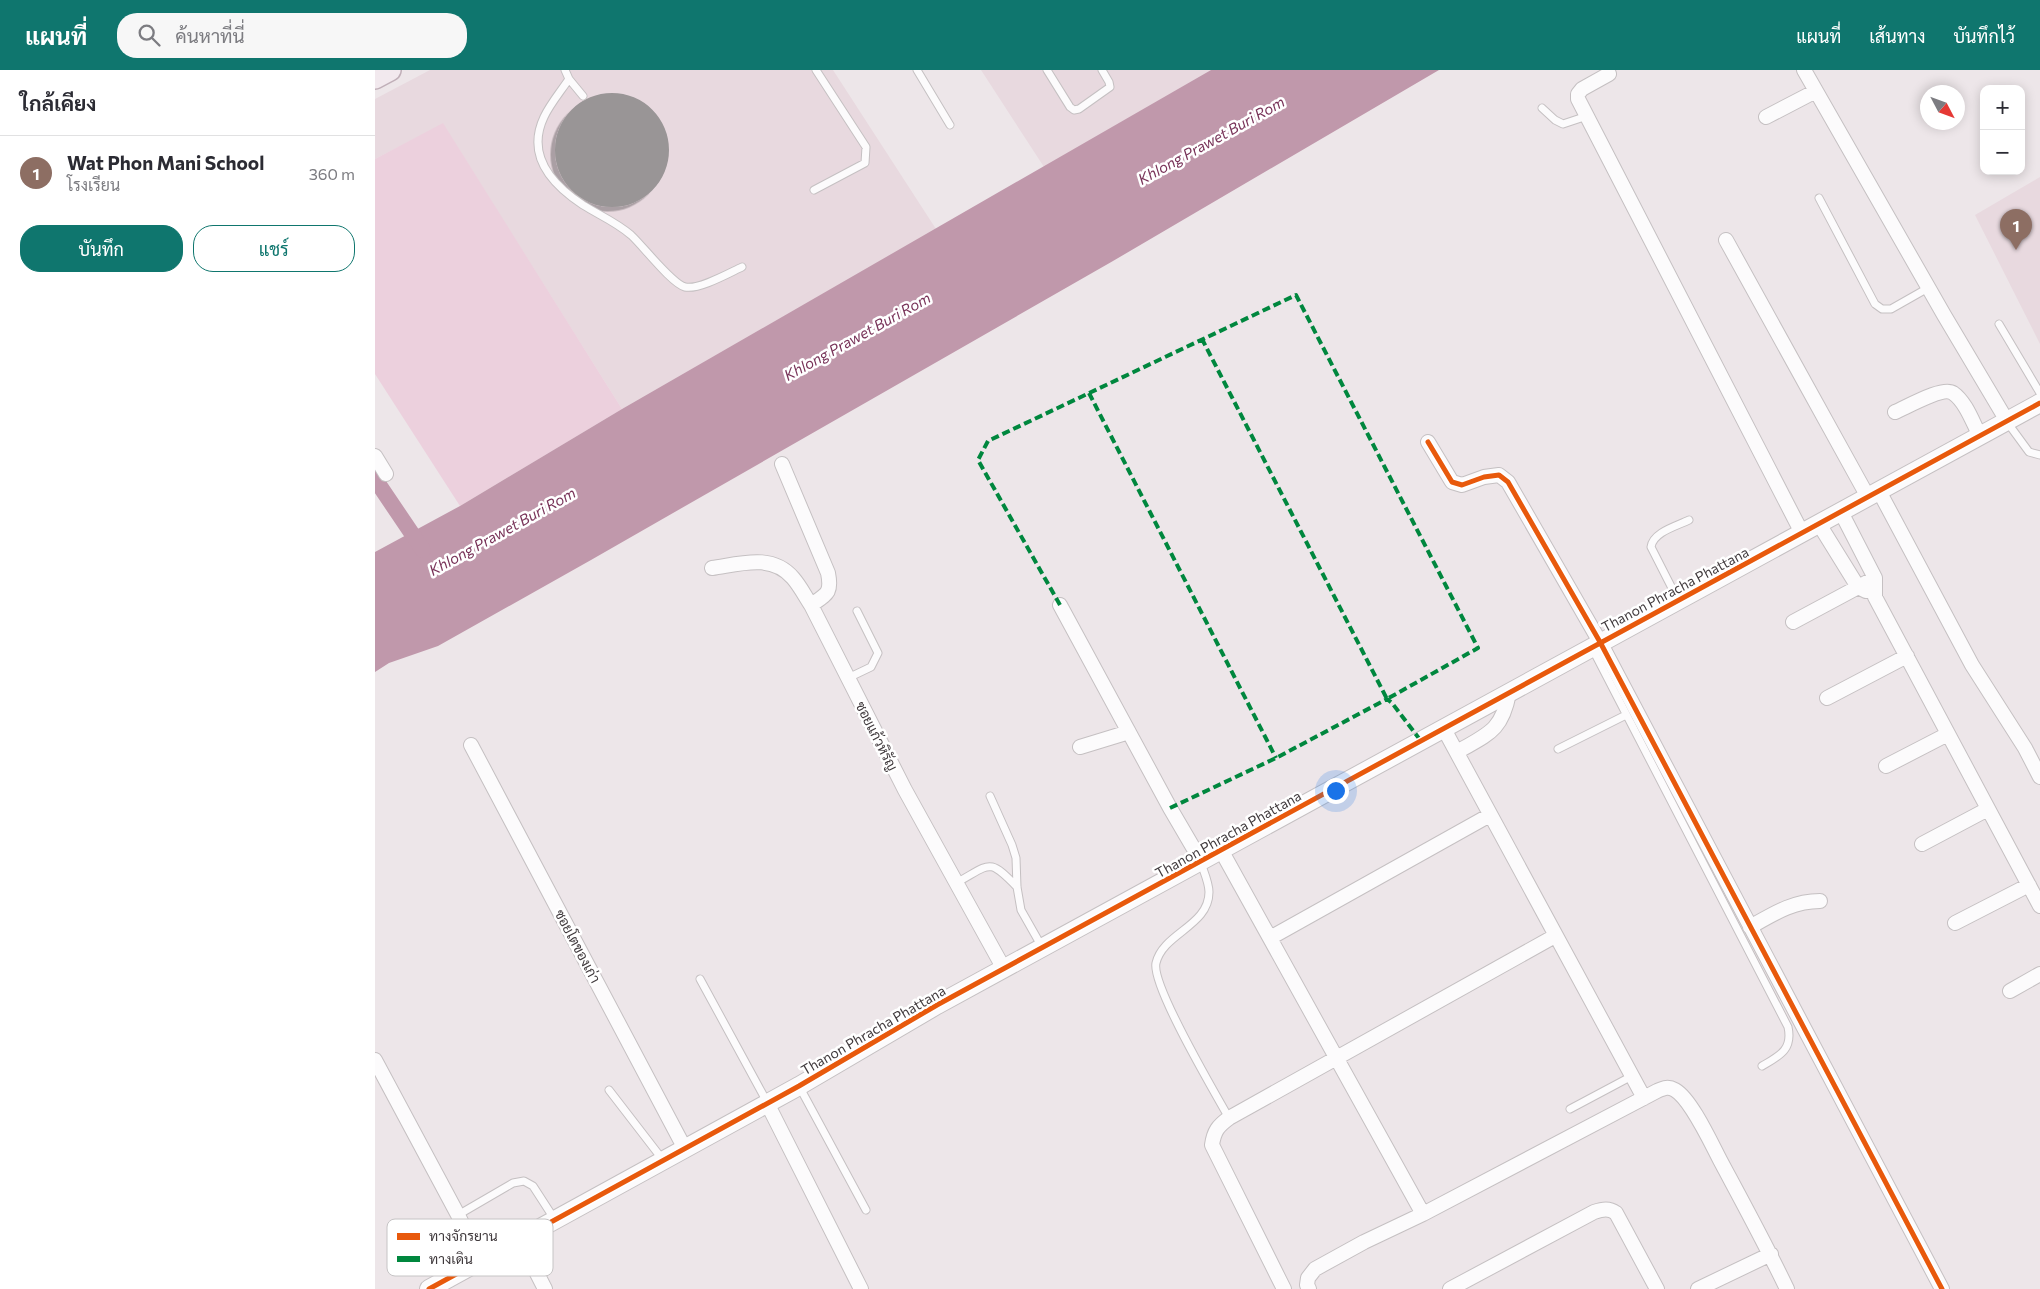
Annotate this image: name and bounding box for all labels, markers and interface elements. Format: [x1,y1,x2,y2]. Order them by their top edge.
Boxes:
search box [117,13,467,58]
text: แผนที่ [25,21,87,50]
icon: search [135,21,163,49]
text: ค้นหาที่นี่ [175,24,245,47]
text: แผนที่ [1796,25,1841,47]
text: เส้นทาง [1869,25,1925,47]
text: บันทึกไว้ [1953,25,2015,47]
north arrow [1920,85,1965,130]
map controls [1980,85,2025,175]
button: + [1980,85,2025,130]
text: ใกล้เคียง [20,90,96,115]
water label: Khlong Prawet Buri Rom [1135,92,1287,188]
button: − [1980,130,2025,175]
text: Wat Phon Mani School [67,151,264,174]
text: 1 [32,164,40,183]
text: 360 m [309,164,355,183]
text: โรงเรียน [67,175,120,194]
pin: 1 [2000,209,2032,250]
button: บันทึก [20,225,183,272]
button: แชร์ [193,225,355,272]
water label: Khlong Prawet Buri Rom [781,288,933,384]
water label: Khlong Prawet Buri Rom [426,483,578,579]
street label: Thanon Phracha Phattana [1599,543,1751,635]
street label: ซอยแก้วหิรัญ [851,699,902,774]
your location [1323,778,1349,804]
street label: Thanon Phracha Phattana [1152,787,1304,881]
street label: ซอยโตของเก่า [552,906,604,986]
street label: Thanon Phracha Phattana [798,982,948,1078]
legend [387,1219,553,1276]
text: ทางจักรยาน [429,1227,498,1244]
text: ทางเดิน [429,1250,473,1267]

